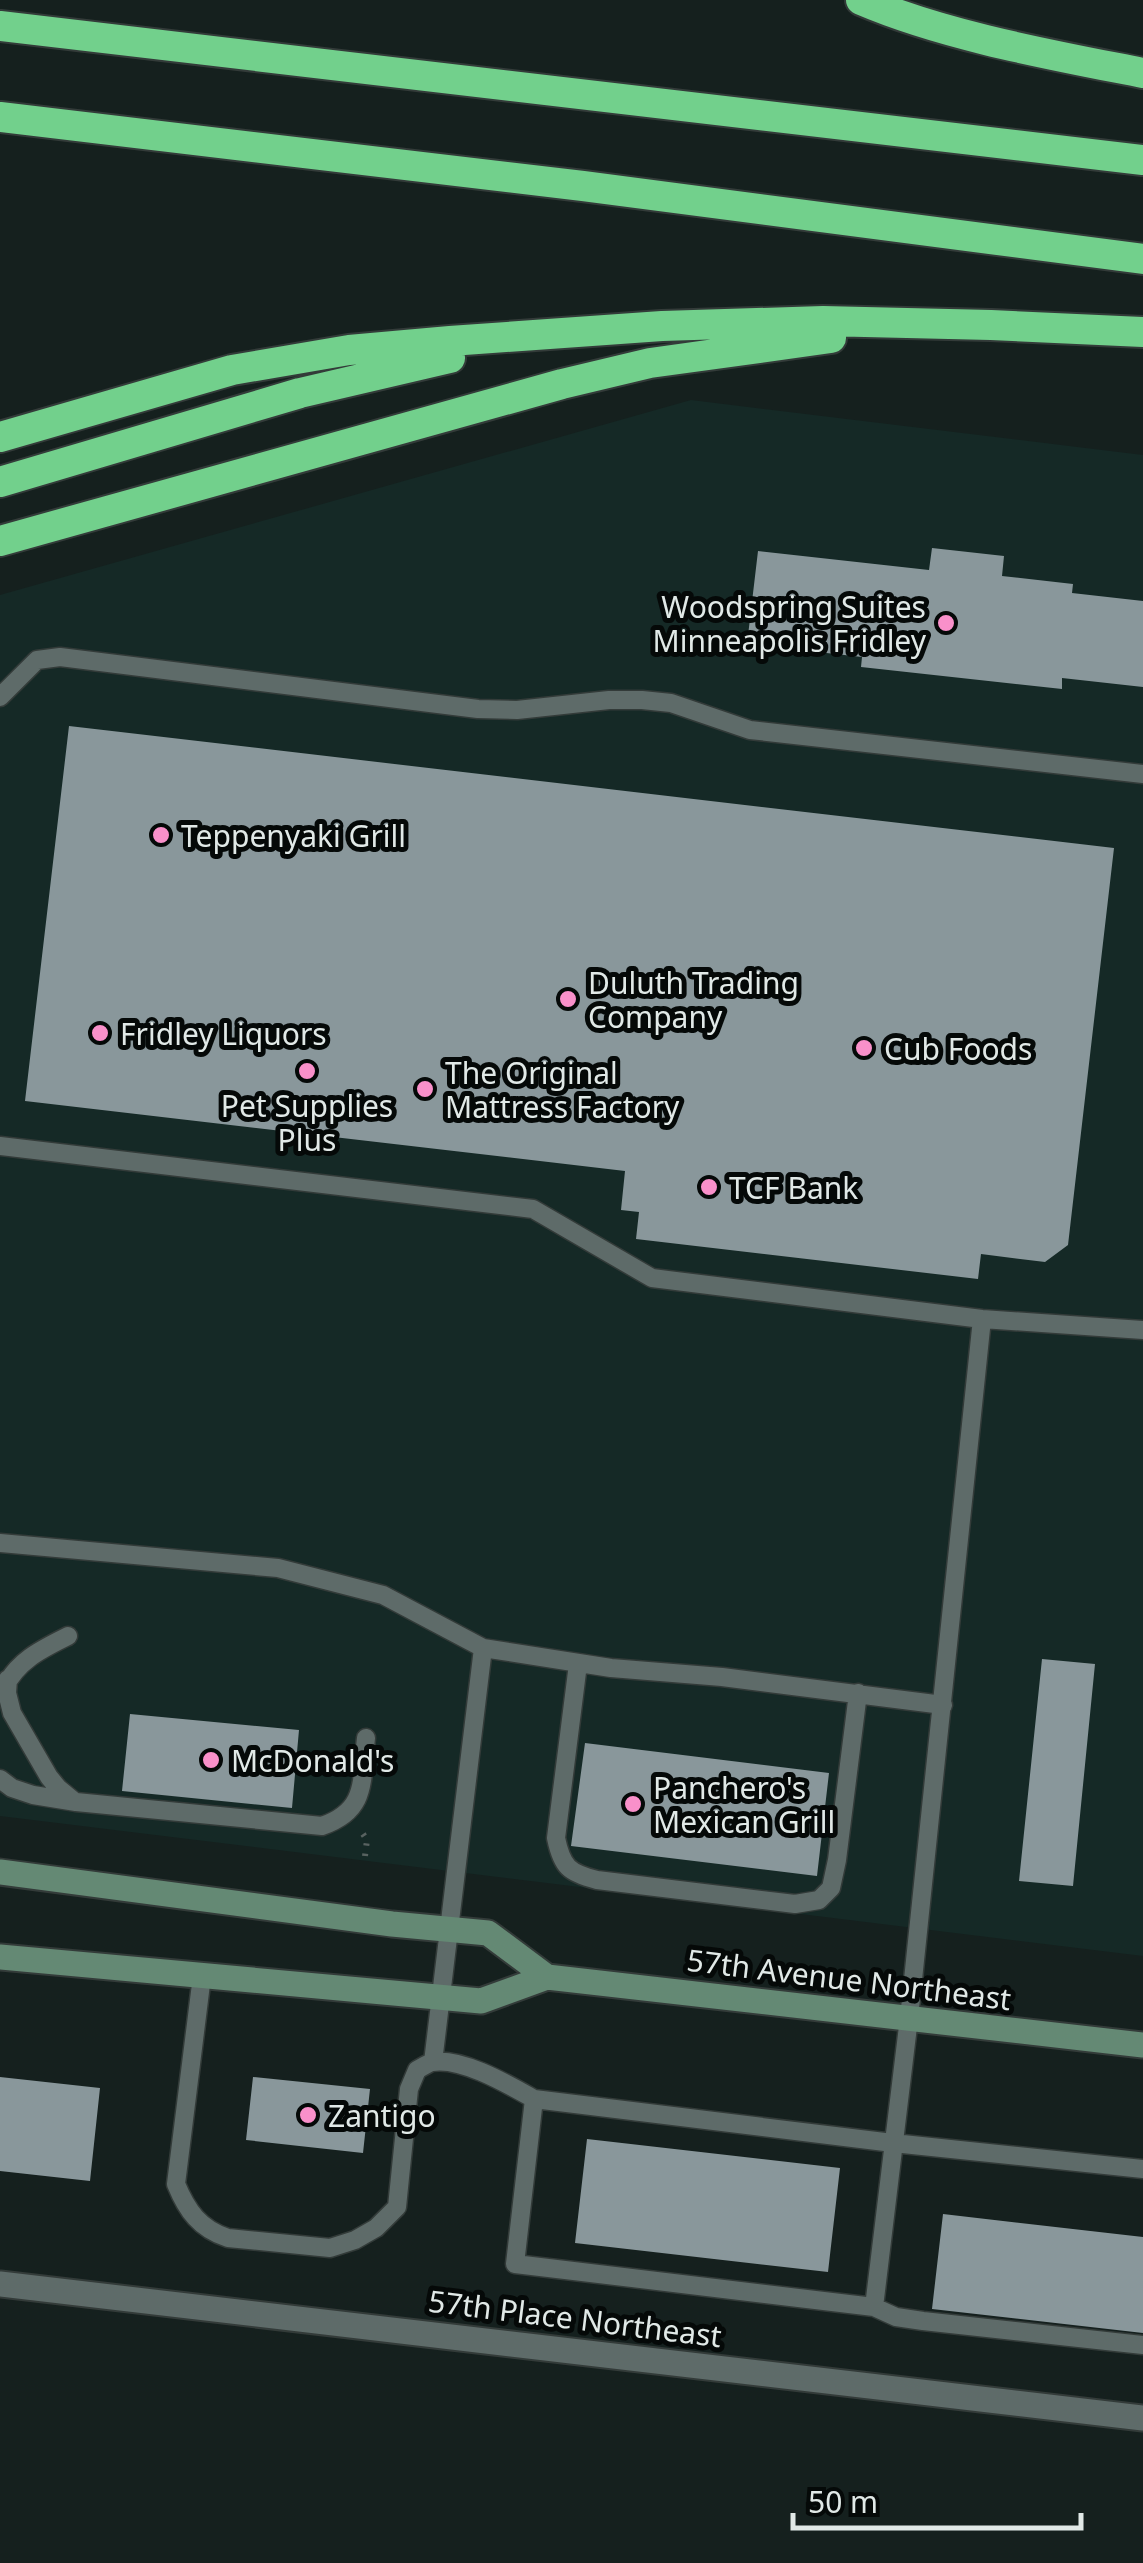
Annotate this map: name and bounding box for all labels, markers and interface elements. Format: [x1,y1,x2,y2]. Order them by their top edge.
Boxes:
place label: Woodspring Suites Minneapolis Fridley [652,586,927,661]
marker: Woodspring Suites Minneapolis Fridley [935,612,957,634]
place label: Teppenyaki Grill [181,815,406,856]
marker: Teppenyaki Grill [150,824,172,846]
place label: Duluth Trading Company [588,962,799,1037]
marker: Duluth Trading Company [557,988,579,1010]
place label: Fridley Liquors [120,1013,327,1054]
marker: Fridley Liquors [89,1022,111,1044]
place label: Cub Foods [884,1028,1032,1069]
marker: Cub Foods [853,1037,875,1059]
place label: The Original Mattress Factory [445,1052,680,1127]
marker: Pet Supplies Plus [296,1060,318,1082]
marker: The Original Mattress Factory [414,1078,436,1100]
place label: Pet Supplies Plus [221,1085,393,1160]
place label: TCF Bank [729,1167,858,1208]
marker: TCF Bank [698,1176,720,1198]
place label: McDonald's [231,1740,394,1781]
marker: McDonald's [200,1749,222,1771]
place label: Panchero's Mexican Grill [653,1767,835,1842]
marker: Panchero's Mexican Grill [622,1793,644,1815]
street label: 57th Avenue Northeast [685,1939,1014,2019]
place label: Zantigo [328,2095,436,2136]
marker: Zantigo [297,2104,319,2126]
street label: 57th Place Northeast [426,2280,724,2356]
scale bar [793,2468,1080,2530]
text: 50 m [808,2481,878,2522]

